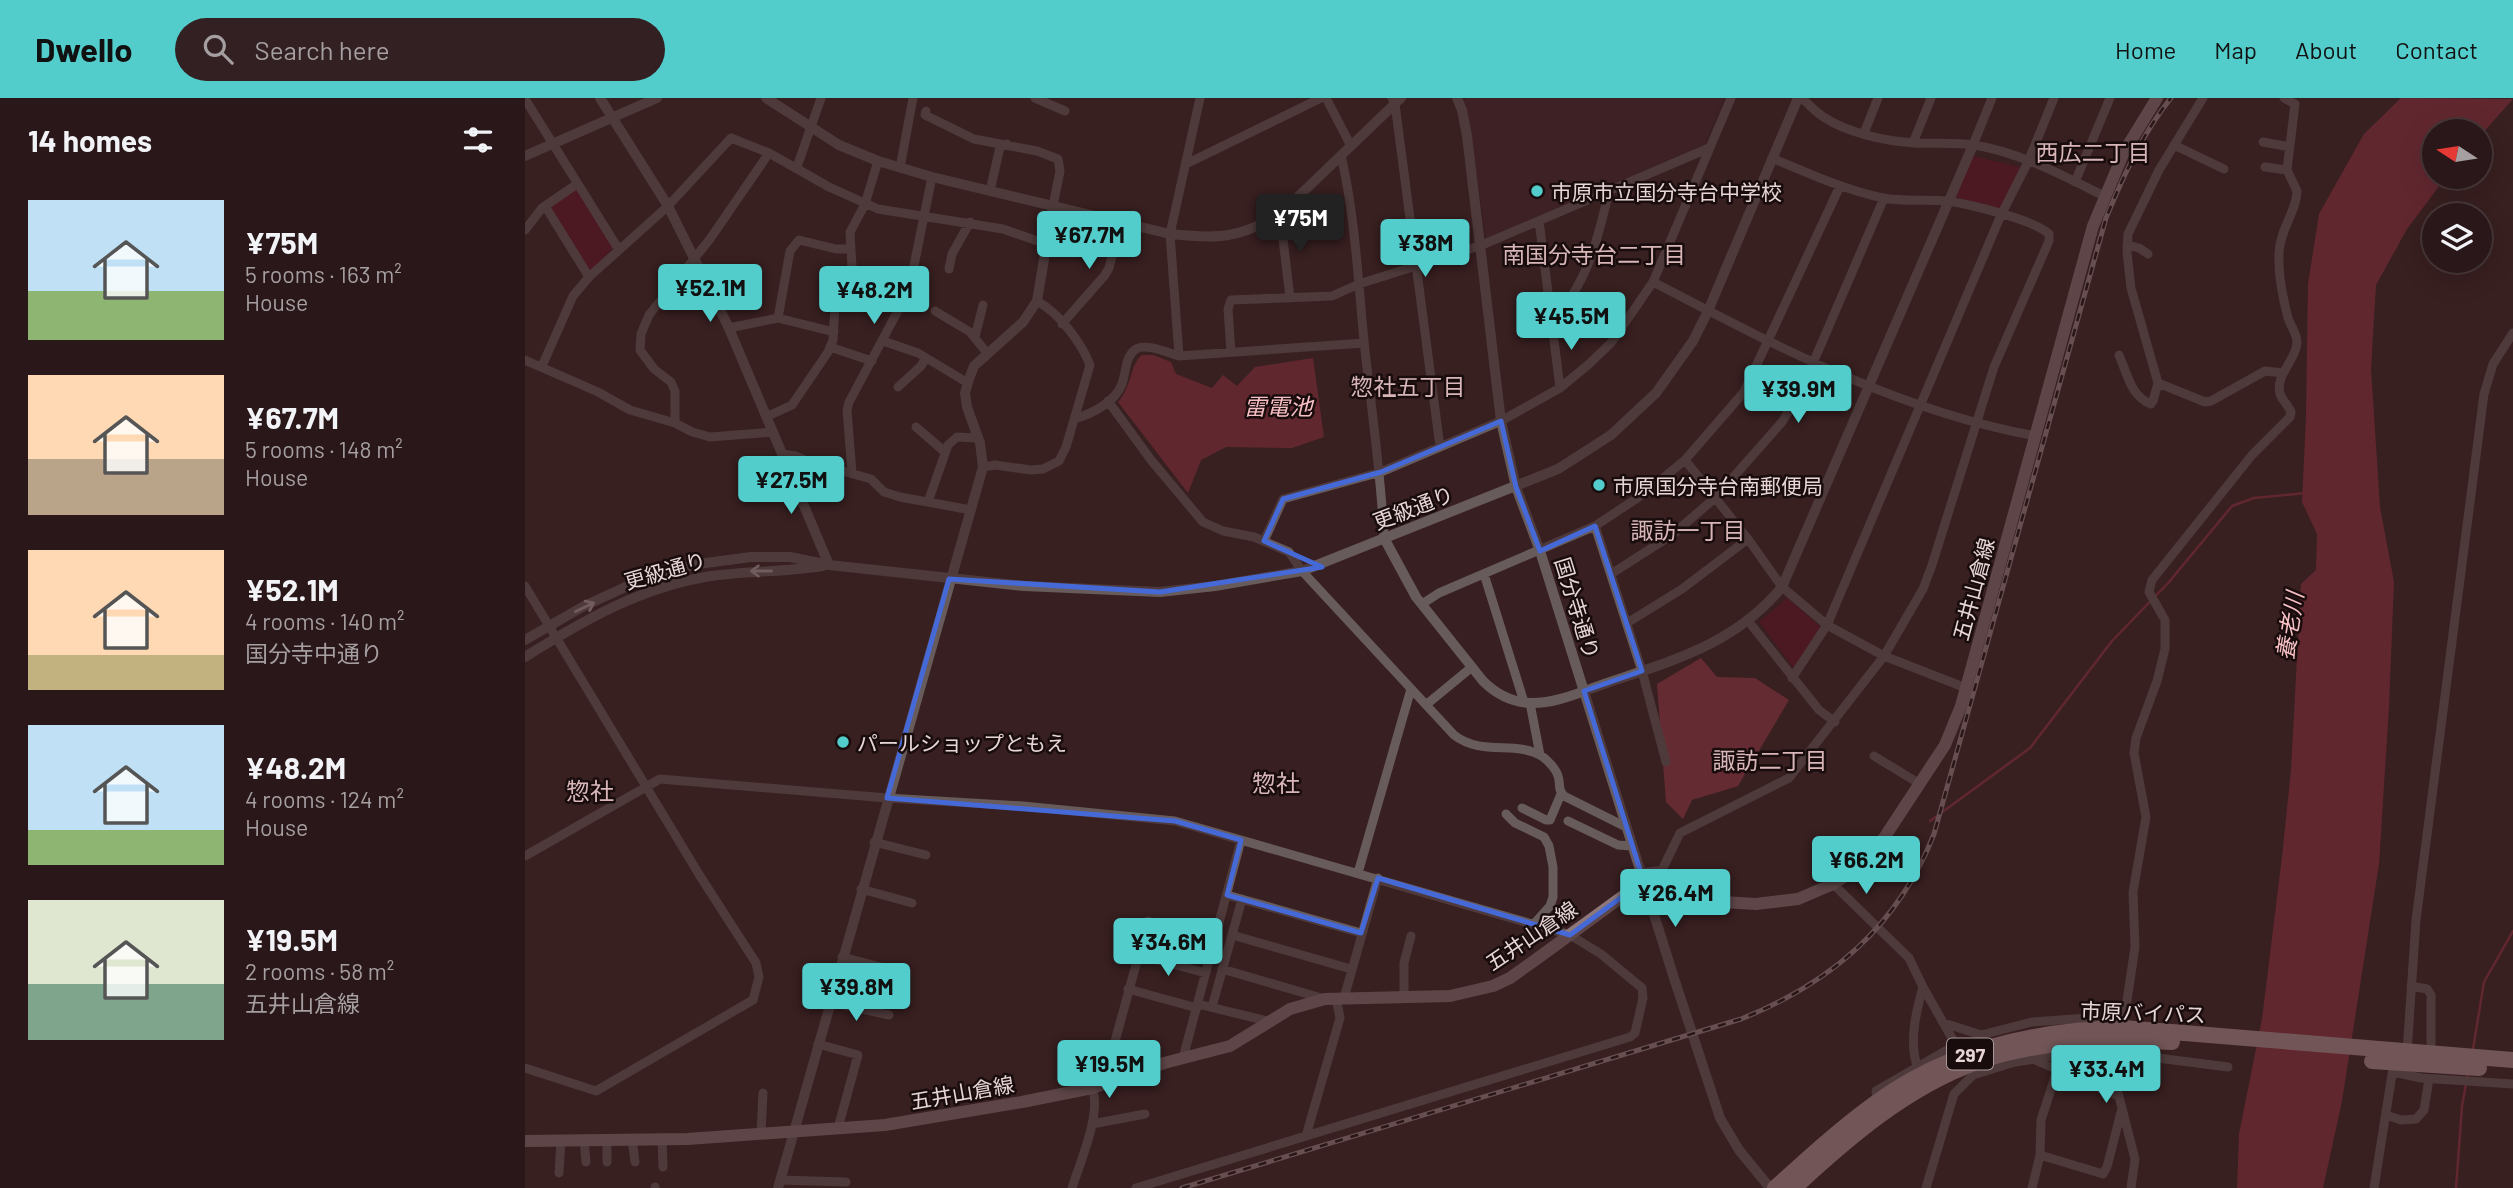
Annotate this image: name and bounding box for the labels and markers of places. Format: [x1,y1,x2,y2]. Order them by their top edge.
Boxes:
place label: 市原市立国分寺台中学校 [1551,179,1782,204]
marker: 市原市立国分寺台中学校 [1529,183,1545,199]
pin: ¥75M [1259,194,1341,254]
pin: ¥67.7M [1032,212,1146,271]
pin: ¥38M [1384,220,1466,279]
pin: ¥52.1M [653,264,767,324]
pin: ¥48.2M [817,266,931,326]
pin: ¥45.5M [1514,292,1628,352]
pin: ¥39.9M [1741,366,1855,425]
pin: ¥27.5M [734,456,848,516]
place label: 市原国分寺台南郵便局 [1613,473,1823,498]
marker: 市原国分寺台南郵便局 [1591,477,1607,493]
place label: パールショップともえ [857,730,1067,755]
marker: パールショップともえ [835,734,851,750]
pin: ¥66.2M [1809,836,1923,896]
pin: ¥26.4M [1618,870,1732,929]
pin: ¥34.6M [1111,918,1225,978]
pin: ¥39.8M [799,964,913,1023]
pin: ¥19.5M [1052,1040,1166,1100]
pin: ¥33.4M [2049,1046,2163,1105]

